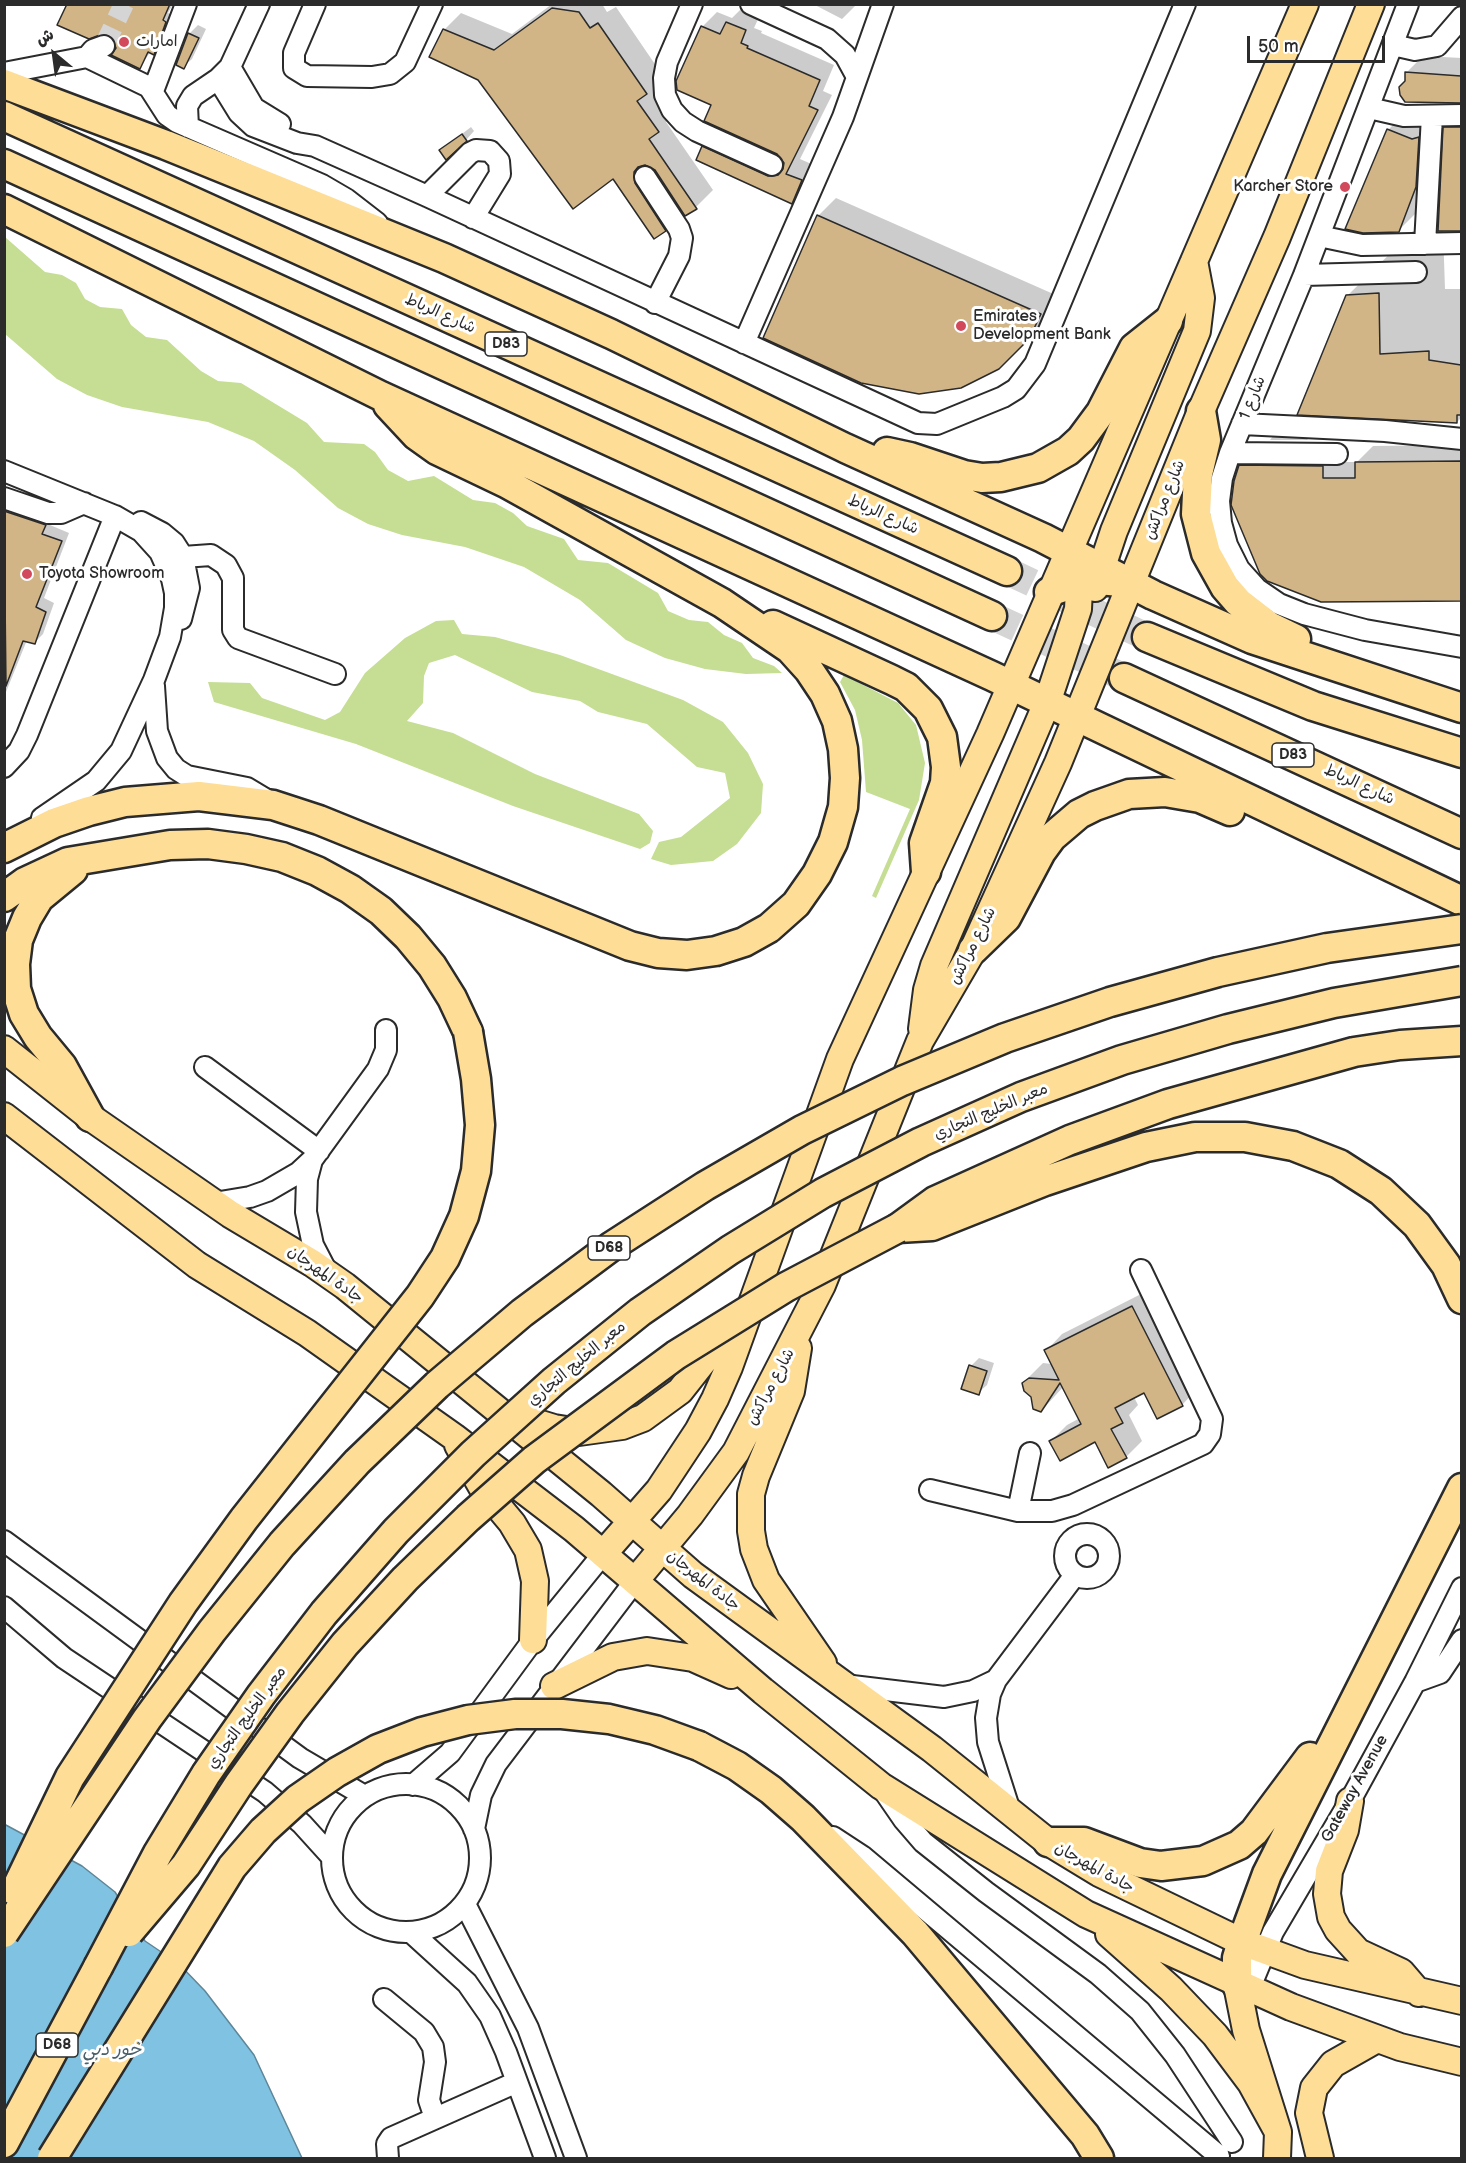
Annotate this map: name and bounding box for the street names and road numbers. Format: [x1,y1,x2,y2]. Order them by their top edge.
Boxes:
street label: شارع الرباط [402,290,478,338]
road number: D83 [485,332,527,356]
street label: شارع 1 [1236,373,1270,423]
street label: شارع مراكش [1140,457,1190,543]
street label: شارع الرباط [845,491,921,539]
road number: D83 [1272,743,1314,767]
street label: شارع الرباط [1321,760,1397,810]
street label: شارع مراكش [945,904,1001,988]
street label: معبر الخليج التجاري [931,1079,1051,1145]
road number: D68 [588,1236,630,1260]
street label: جادة المهرجان [284,1242,366,1308]
street label: معبر الخليج التجاري [524,1317,630,1411]
street label: شارع مراكش [743,1345,799,1429]
street label: جادة المهرجان [662,1546,744,1616]
street label: معبر الخليج التجاري [203,1663,291,1773]
street label: Gateway Avenue [1318,1732,1392,1846]
street label: جادة المهرجان [1051,1838,1137,1898]
road number: D68 [36,2033,78,2057]

